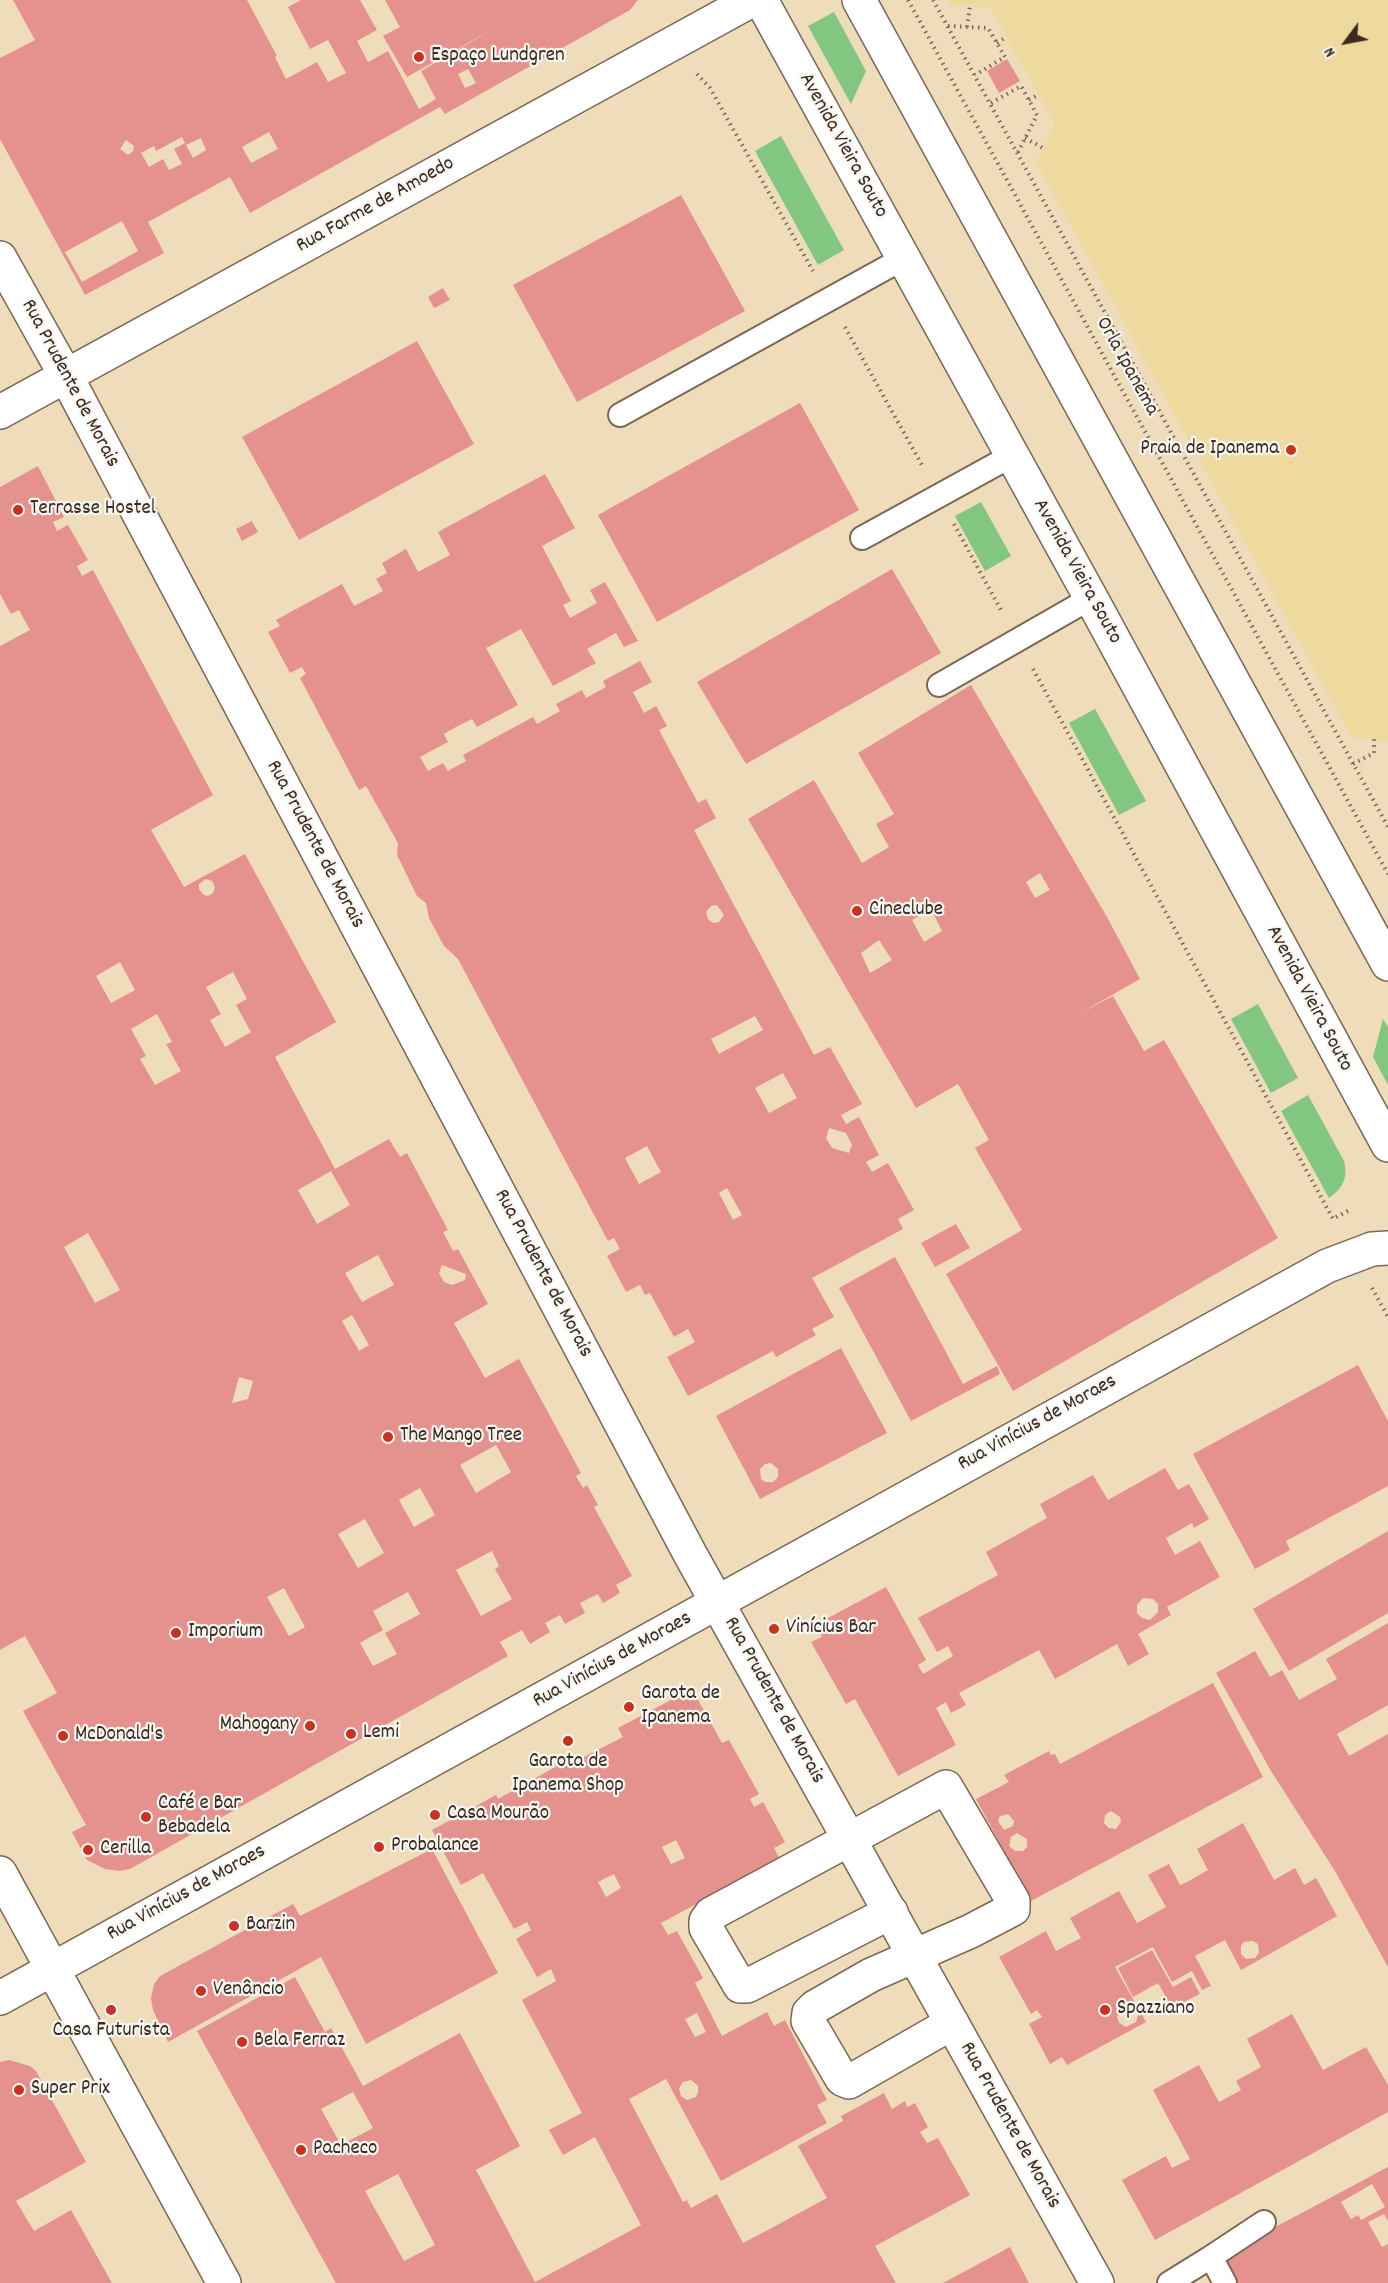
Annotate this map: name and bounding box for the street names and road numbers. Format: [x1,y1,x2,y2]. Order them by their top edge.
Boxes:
street label: Avenida Vieira Souto [792,69,892,223]
street label: Rua Farme de Amoedo [292,152,460,260]
street label: Rua Prudente de Morais [14,296,124,472]
street label: Orla Ipanema [1089,313,1163,421]
street label: Avenida Vieira Souto [1026,495,1126,649]
street label: Rua Prudente de Morais [259,757,369,933]
street label: Avenida Vieira Souto [1259,922,1357,1076]
street label: Rua Prudente de Morais [487,1186,597,1362]
street label: Rua Vinícius de Moraes [954,1370,1122,1478]
street label: Rua Vinícius de Moraes [529,1607,697,1715]
street label: Rua Prudente de Morais [717,1613,829,1789]
street label: Rua Vinícius de Moraes [103,1840,271,1948]
street label: Rua Prudente de Morais [953,2038,1065,2214]

